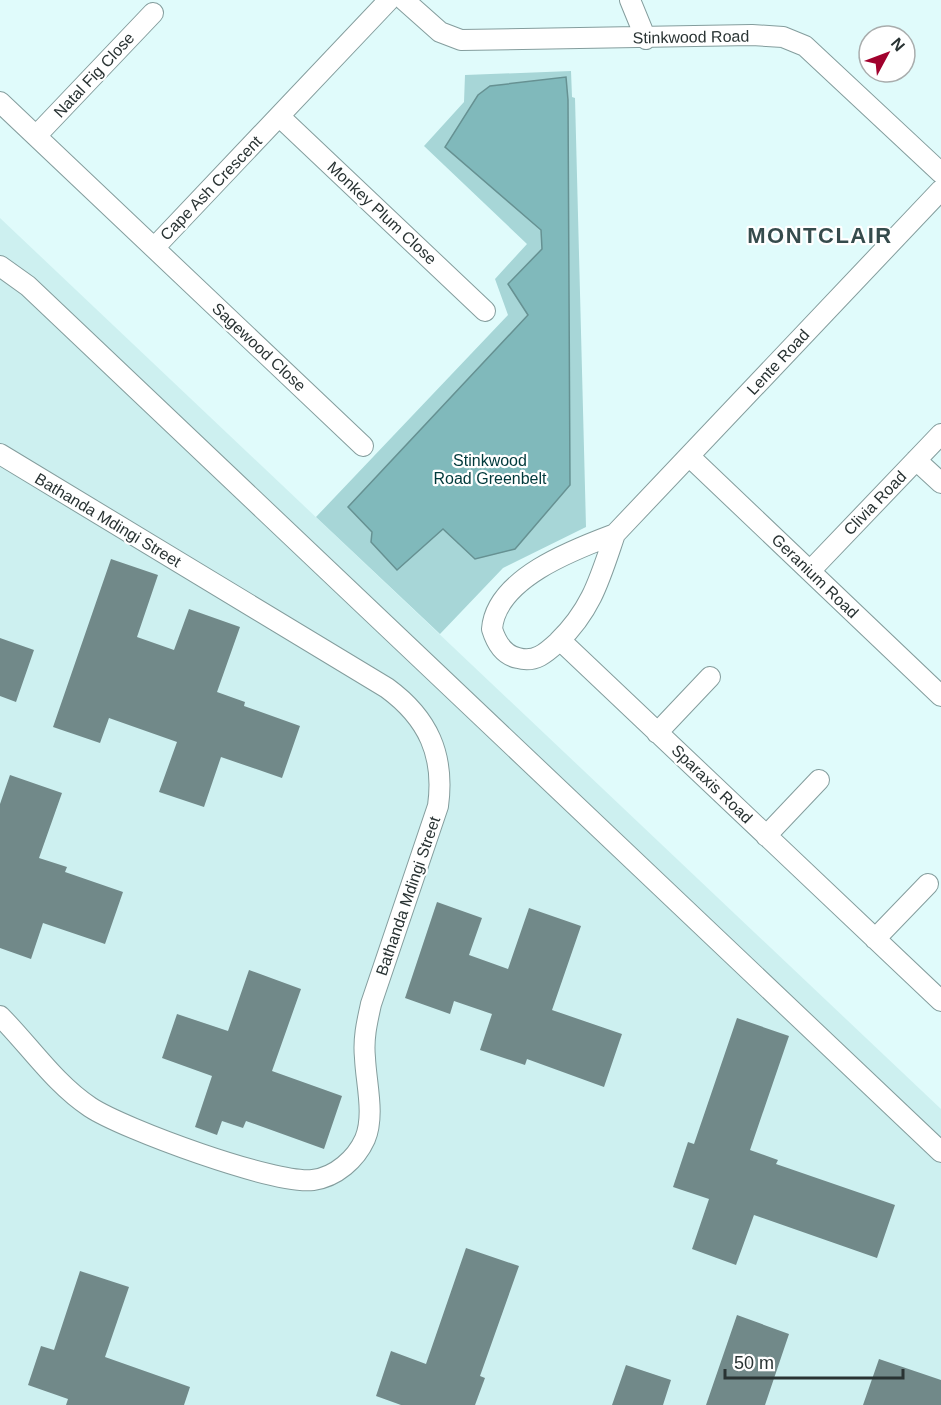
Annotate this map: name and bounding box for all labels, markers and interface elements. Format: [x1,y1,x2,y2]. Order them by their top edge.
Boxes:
north arrow [857,24,917,84]
street label: Stinkwood Road [633,27,749,47]
street label: Natal Fig Close [50,29,138,121]
text: N [888,35,908,54]
street label: Cape Ash Crescent [157,132,265,243]
street label: Monkey Plum Close [324,158,440,268]
district label: MONTCLAIR [747,223,893,248]
street label: Sagewood Close [209,300,309,395]
street label: Lente Road [744,326,812,398]
park label: Stinkwood Road Greenbelt [434,452,547,487]
street label: Clivia Road [840,468,910,538]
street label: Bathanda Mdingi Street [32,470,185,571]
street label: Geranium Road [768,531,862,621]
street label: Sparaxis Road [668,741,756,827]
street label: Bathanda Mdingi Street [373,814,443,978]
scale bar [725,1342,904,1380]
text: 50 m [734,1353,774,1373]

